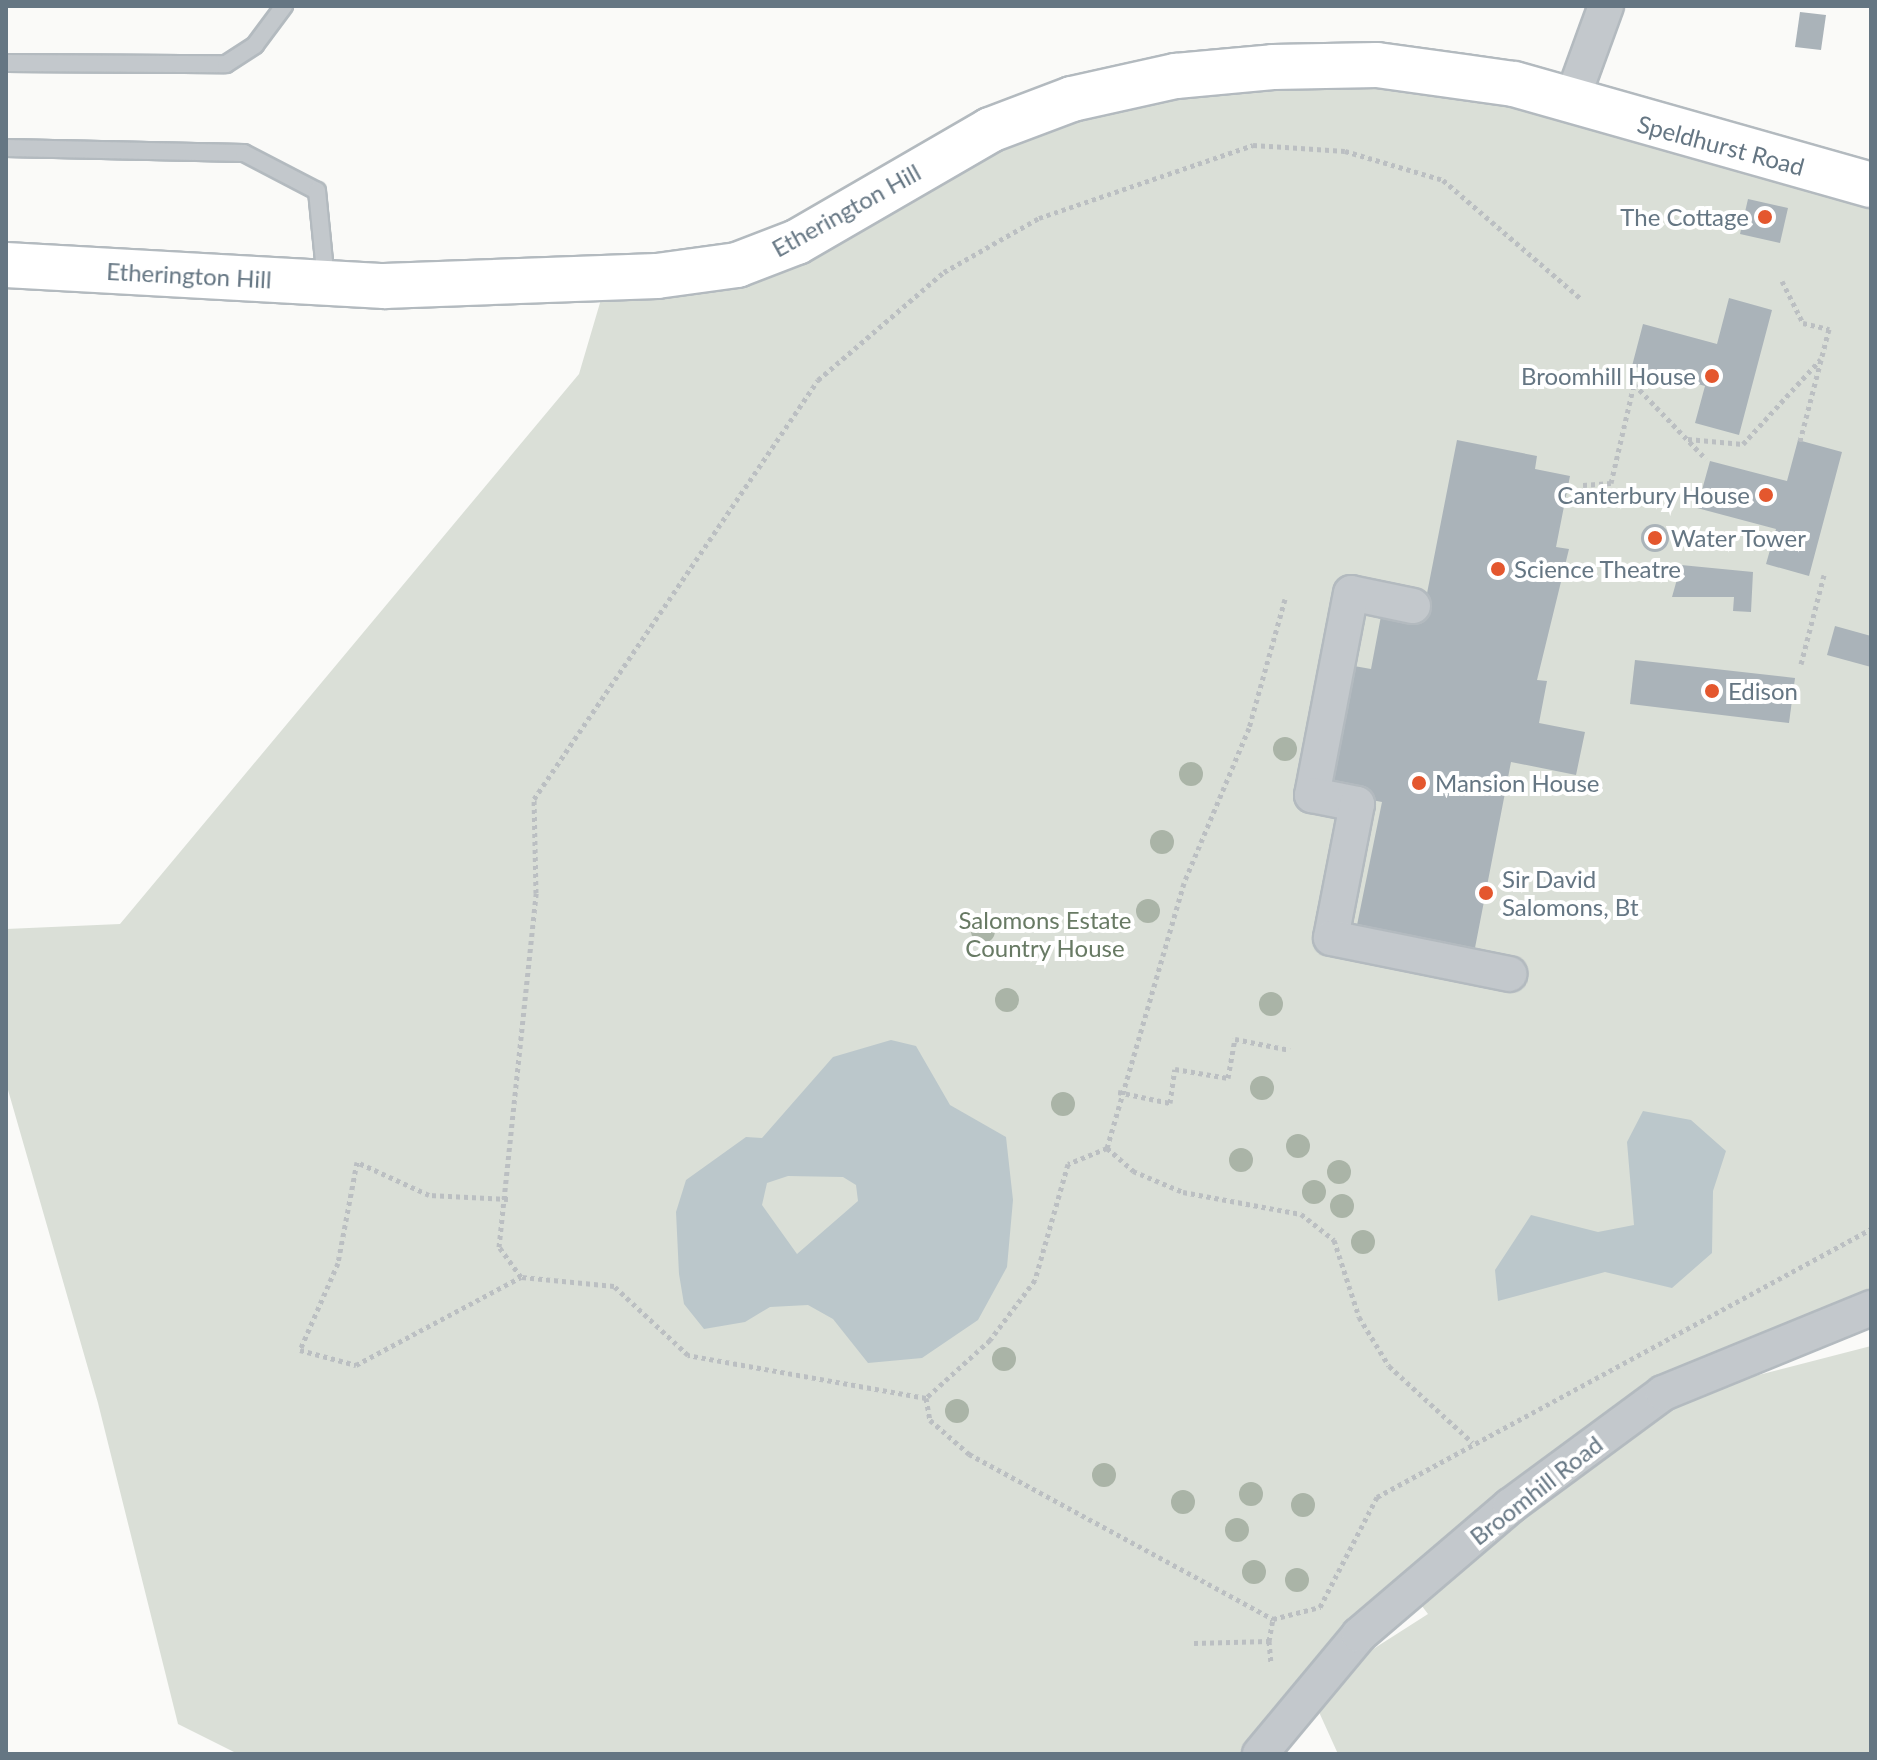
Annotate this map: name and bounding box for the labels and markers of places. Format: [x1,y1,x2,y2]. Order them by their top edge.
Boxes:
place label: The Cottage [1620,203,1749,231]
marker: The Cottage [1756,208,1774,226]
place label: Broomhill House [1521,362,1696,390]
marker: Broomhill House [1703,367,1721,385]
place label: Canterbury House [1557,481,1750,509]
marker: Canterbury House [1757,486,1775,504]
place label: Water Tower [1671,524,1807,552]
marker: Water Tower [1646,529,1664,547]
place label: Science Theatre [1514,555,1682,583]
marker: Science Theatre [1489,560,1507,578]
place label: Edison [1728,677,1798,705]
marker: Edison [1703,682,1721,700]
place label: Mansion House [1435,769,1600,797]
marker: Mansion House [1410,774,1428,792]
place label: Sir David Salomons, Bt [1502,865,1639,921]
marker: Sir David Salomons, Bt [1477,884,1495,902]

